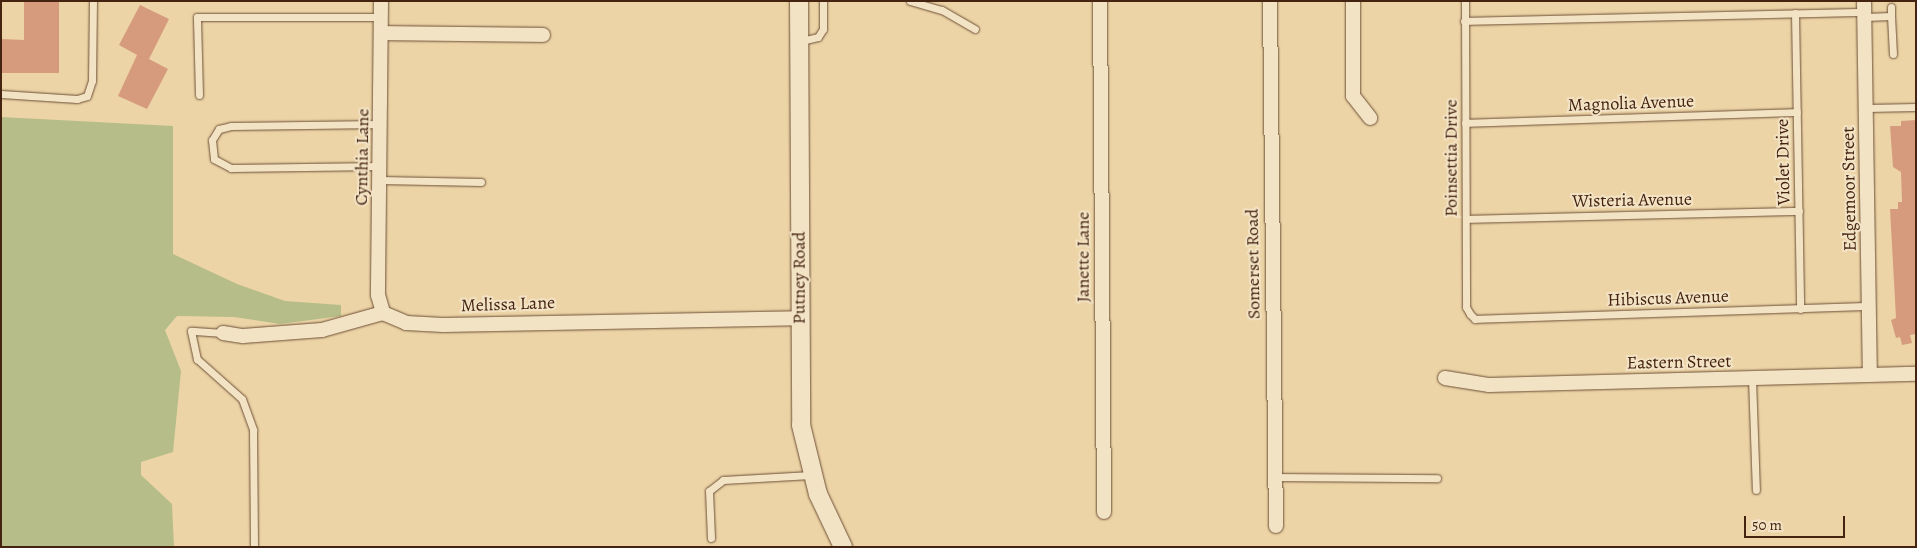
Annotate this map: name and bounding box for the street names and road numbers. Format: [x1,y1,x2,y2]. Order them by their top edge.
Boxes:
street label: Magnolia Avenue [1567,90,1695,116]
street label: Poinsettia Drive [1440,99,1462,217]
street label: Cynthia Lane [350,108,374,206]
street label: Violet Drive [1771,118,1795,206]
street label: Edgemoor Street [1837,127,1861,251]
street label: Wisteria Avenue [1572,188,1692,212]
street label: Somerset Road [1241,209,1265,319]
street label: Janette Lane [1072,212,1094,302]
street label: Putney Road [788,232,810,324]
street label: Hibiscus Avenue [1607,285,1729,311]
street label: Melissa Lane [461,292,555,316]
street label: Eastern Street [1627,350,1731,374]

